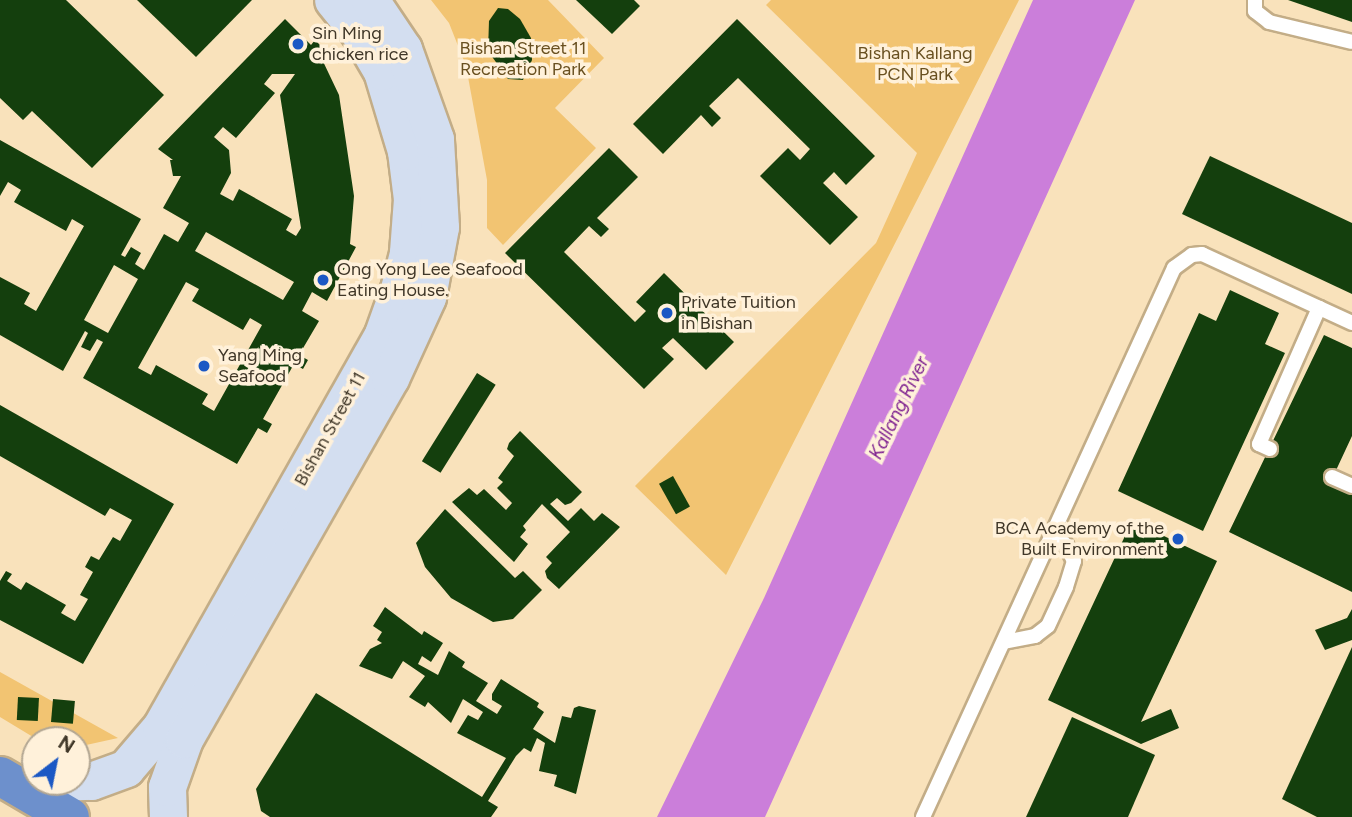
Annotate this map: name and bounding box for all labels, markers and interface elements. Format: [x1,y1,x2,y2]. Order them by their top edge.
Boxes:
place label: Sin Ming chicken rice [312,23,408,66]
marker: Sin Ming chicken rice [290,36,306,52]
park label: Bishan Street 11 Recreation Park [460,38,586,80]
park label: Bishan Kallang PCN Park [858,43,972,86]
place label: Ong Yong Lee Seafood Eating House. [337,259,523,302]
marker: Ong Yong Lee Seafood Eating House. [315,272,331,288]
place label: Private Tuition in Bishan [681,292,796,334]
marker: Private Tuition in Bishan [659,305,675,321]
place label: Yang Ming Seafood [218,345,302,388]
water label: Kallang River [864,353,934,463]
marker: Yang Ming Seafood [196,358,212,374]
street label: Bishan Street 11 [290,368,370,490]
place label: BCA Academy of the Built Environment [995,518,1164,560]
marker: BCA Academy of the Built Environment [1170,531,1186,547]
north arrow [21,726,91,796]
text: N [54,731,79,758]

